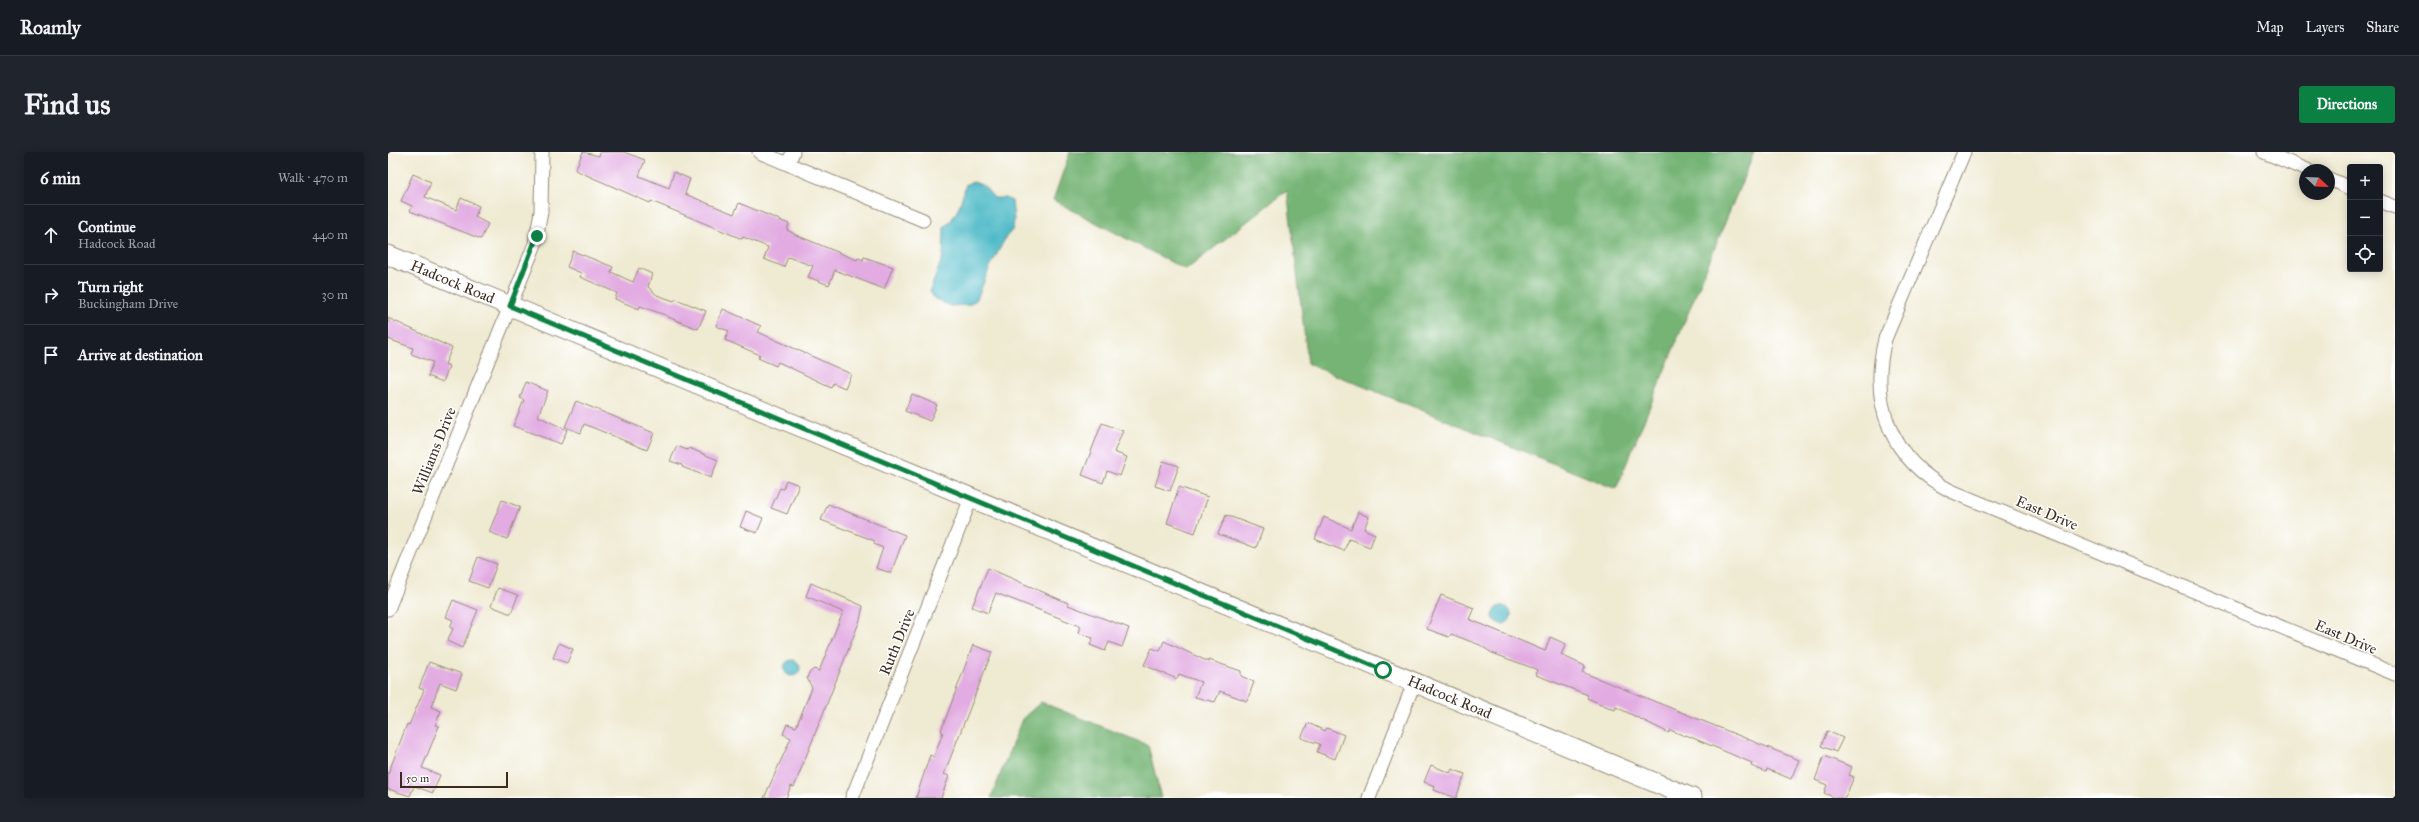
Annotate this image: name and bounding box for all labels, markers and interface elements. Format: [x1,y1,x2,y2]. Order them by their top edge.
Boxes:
text: Roamly [20,16,81,39]
text: Map [2256,19,2284,36]
text: Layers [2306,19,2344,36]
text: Share [2366,19,2399,36]
button: Directions [2299,86,2395,123]
text: Find us [24,87,110,122]
north arrow [2299,164,2335,200]
map controls [2347,164,2383,272]
button: + [2347,164,2383,200]
text: 6 min [40,168,81,189]
text: Walk · 470 m [278,170,348,186]
button: − [2347,200,2383,236]
text: Continue [78,218,136,236]
icon: ahead [40,224,62,246]
text: 440 m [312,227,348,243]
route end [528,227,546,245]
text: Hadcock Road [78,236,155,252]
button: locate [2347,236,2383,272]
street label: Hadcock Road [408,256,498,308]
text: Turn right [78,278,143,296]
icon: right [40,284,62,306]
text: 30 m [322,287,348,303]
text: Buckingham Drive [78,296,178,312]
icon: arrive [40,344,62,366]
text: Arrive at destination [78,346,203,364]
street label: Williams Drive [408,405,460,497]
street label: East Drive [2013,492,2081,534]
street label: Ruth Drive [876,606,918,678]
street label: East Drive [2312,616,2380,658]
route start [1374,661,1392,679]
street label: Hadcock Road [1405,672,1495,723]
scale bar [400,770,508,789]
text: 50 m [406,772,429,785]

